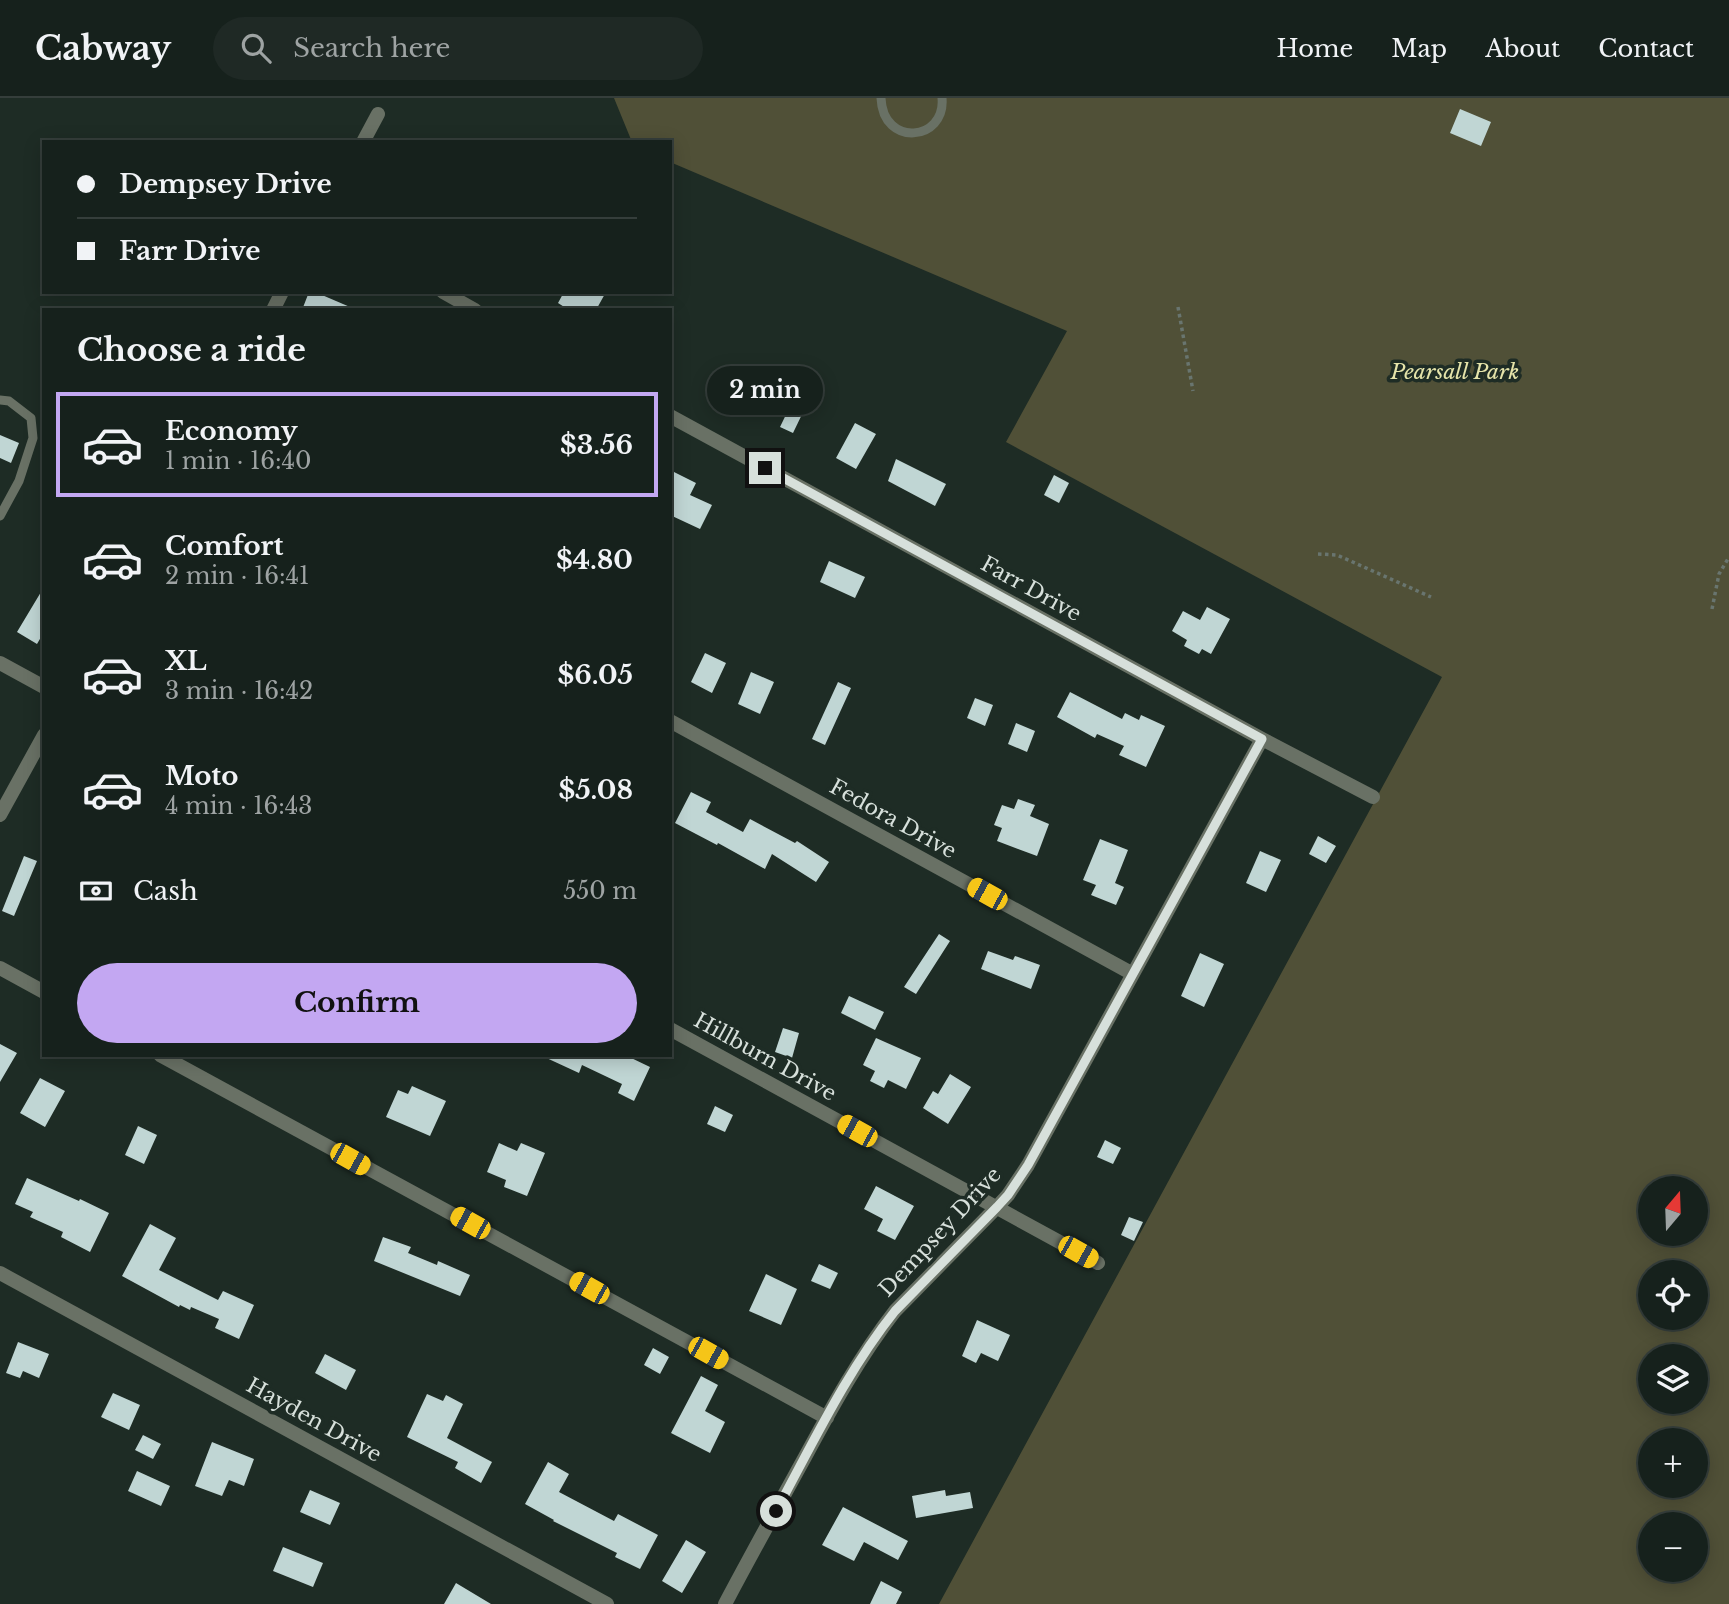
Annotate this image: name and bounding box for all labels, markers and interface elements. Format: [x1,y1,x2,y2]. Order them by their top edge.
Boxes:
search box [213,17,703,80]
text: Cabway [35,28,171,69]
icon: search [237,29,275,67]
text: Search here [293,32,450,64]
text: Home [1277,34,1353,63]
text: Map [1391,34,1447,63]
text: About [1485,34,1560,63]
text: Contact [1598,34,1694,63]
text: Dempsey Drive [119,168,332,200]
text: Farr Drive [119,235,260,267]
text: Choose a ride [77,330,306,370]
park label: Pearsall Park [1390,359,1519,385]
callout: 2 min [707,366,823,416]
text: 2 min [729,376,801,404]
icon: car [81,413,144,476]
text: Economy [165,415,298,447]
text: $3.56 [560,429,633,461]
text: 1 min · 16:40 [165,447,311,475]
route end [749,452,781,484]
icon: car [81,528,144,591]
text: Comfort [165,530,283,562]
text: $4.80 [556,544,633,576]
street label: Farr Drive [976,551,1086,627]
text: 2 min · 16:41 [165,562,309,590]
icon: car [81,643,144,706]
text: XL [165,645,207,677]
text: $6.05 [557,659,633,691]
text: 3 min · 16:42 [165,677,313,705]
icon: car [81,758,144,821]
text: Moto [165,760,238,792]
text: $5.08 [558,774,633,806]
street label: Fedora Drive [825,774,961,864]
text: 4 min · 16:43 [165,792,312,820]
icon: cash [77,872,115,910]
text: Cash [133,875,198,907]
car [964,875,1011,913]
text: 550 m [563,877,637,905]
button: Confirm [77,963,637,1043]
street label: Hillburn Drive [689,1007,841,1107]
car [834,1112,881,1150]
car [327,1140,374,1178]
street label: Dempsey Drive [873,1162,1007,1302]
north arrow [1638,1176,1708,1246]
map controls [1638,1176,1708,1582]
car [447,1204,494,1242]
car [1055,1233,1102,1271]
button: locate [1638,1260,1708,1330]
car [566,1269,613,1307]
car [685,1334,732,1372]
button: layers [1638,1344,1708,1414]
street label: Hayden Drive [242,1372,386,1468]
button: + [1638,1428,1708,1498]
route start [760,1495,792,1527]
button: − [1638,1512,1708,1582]

